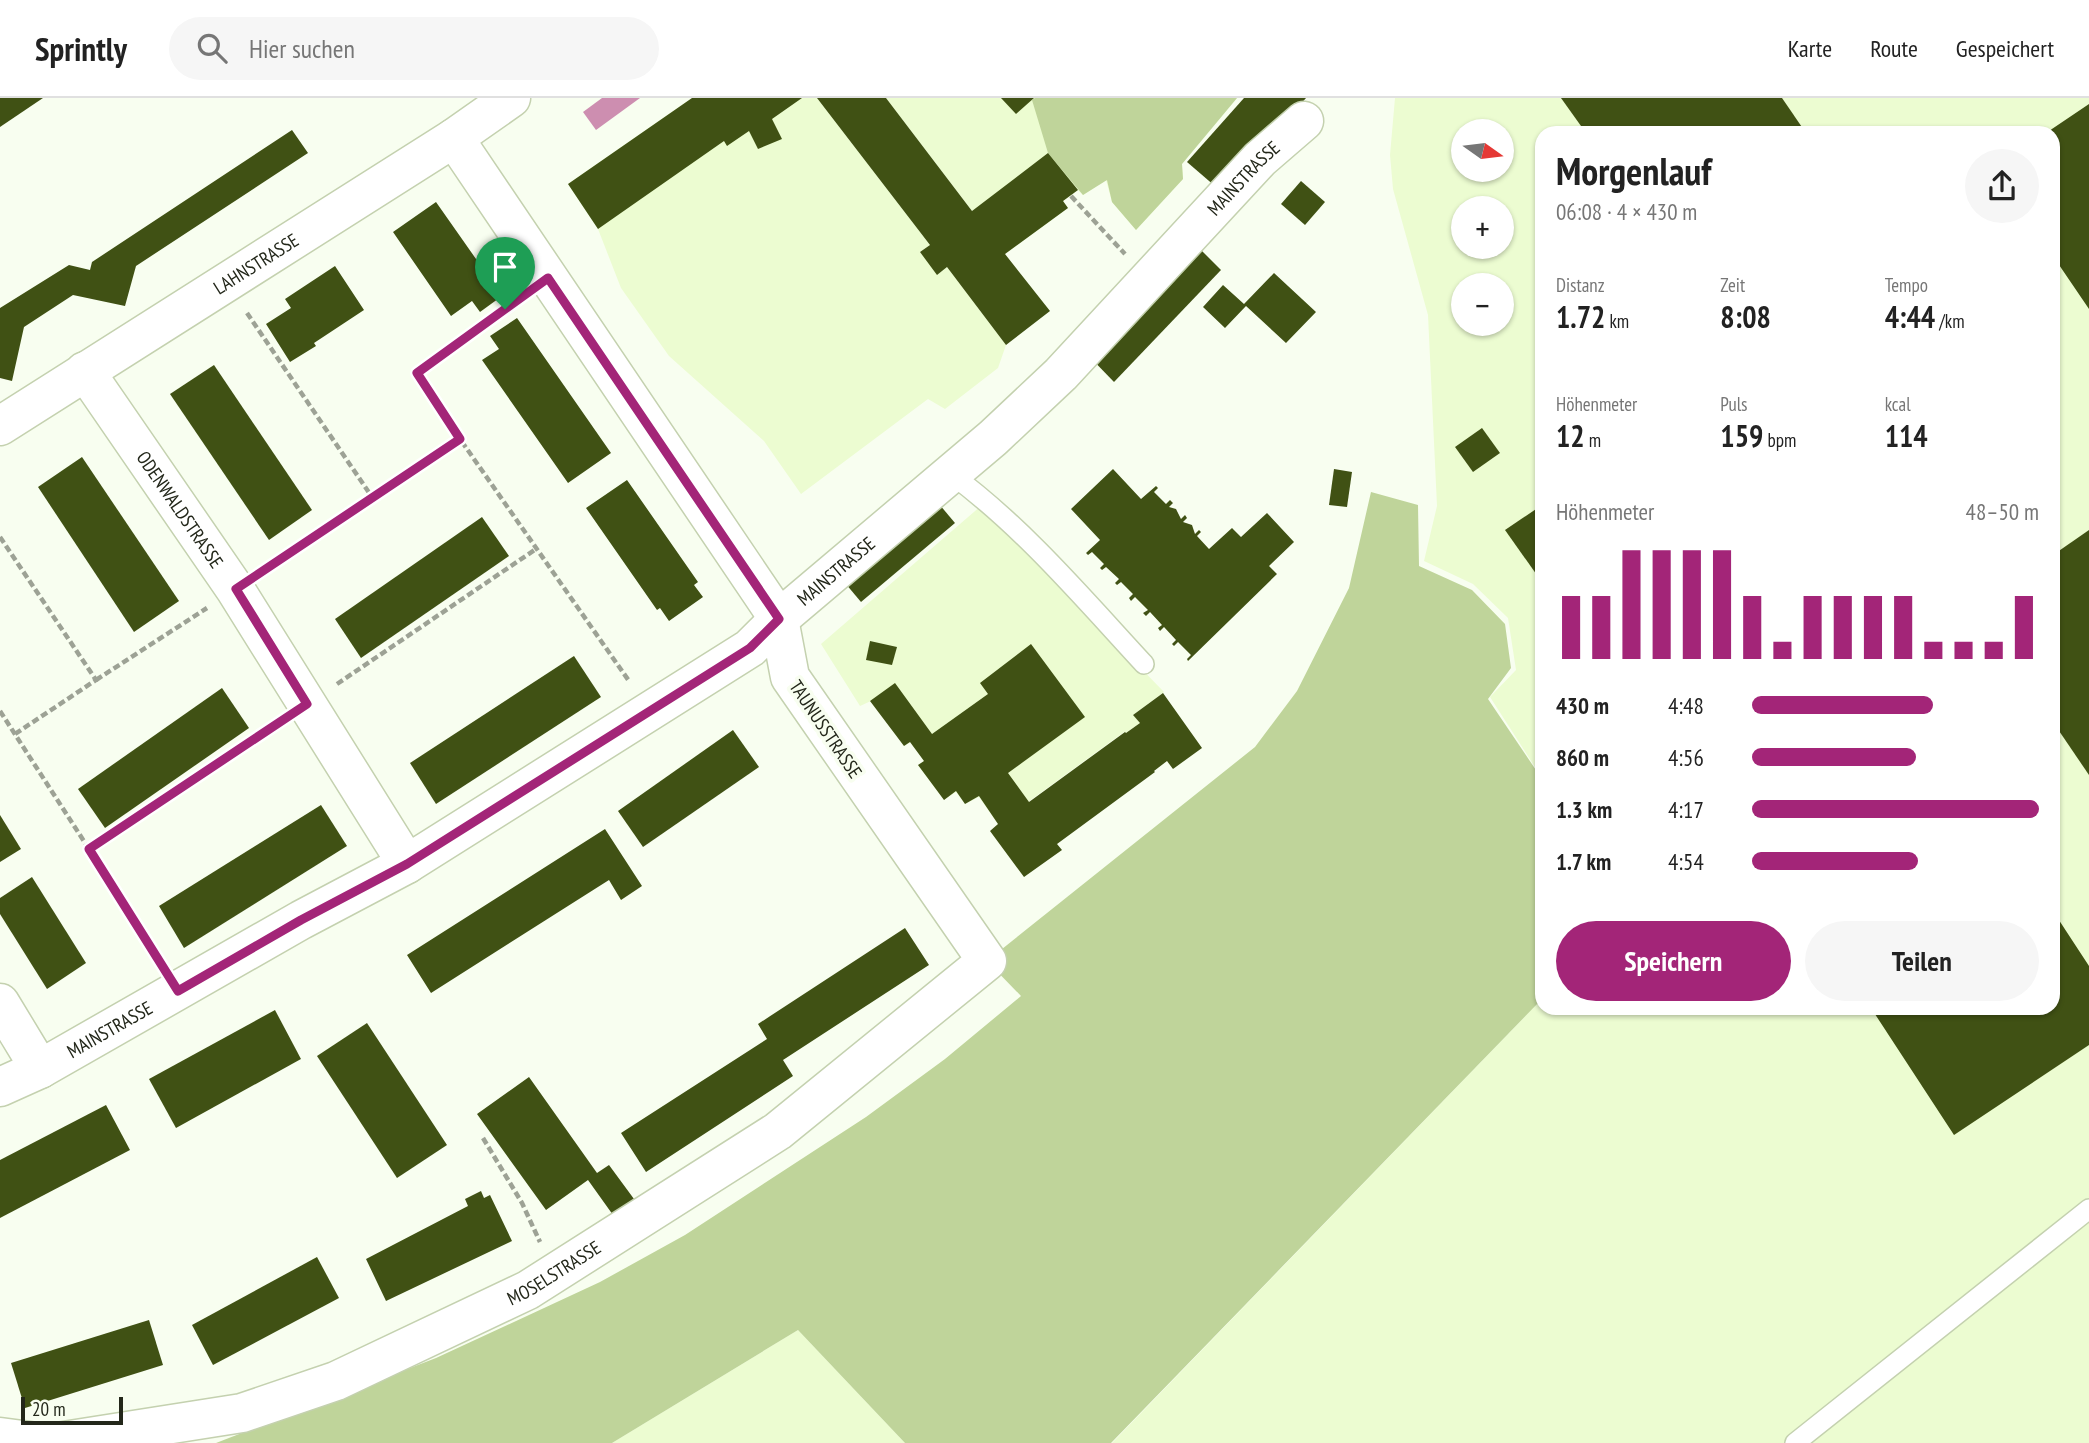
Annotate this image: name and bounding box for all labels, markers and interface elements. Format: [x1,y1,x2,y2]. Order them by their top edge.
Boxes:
search box [169,17,659,80]
text: Sprintly [35,27,127,70]
icon: search [193,29,231,67]
text: Hier suchen [249,32,355,65]
text: Karte [1788,33,1832,64]
text: Route [1870,33,1918,64]
text: Gespeichert [1956,33,2054,64]
north arrow [1451,119,1514,182]
map controls [1451,119,1514,336]
street label: MAINSTRASSE [1202,136,1285,220]
text: Morgenlauf [1556,146,1711,195]
button: share [1965,149,2039,223]
button: + [1451,196,1514,259]
text: 06:08 · 4 × 430 m [1556,197,1697,226]
street label: LAHNSTRASSE [209,228,303,300]
pin [475,237,535,309]
icon: arrive [486,248,524,286]
button: − [1451,273,1514,336]
text: Distanz [1556,273,1605,297]
text: Zeit [1720,273,1745,297]
text: Tempo [1885,273,1928,297]
text: 1.72 [1556,297,1605,336]
text: 8:08 [1720,297,1771,336]
text: 4:44 [1885,297,1935,336]
text: km [1605,309,1629,333]
text: /km [1935,309,1965,333]
text: Höhenmeter [1556,392,1637,416]
text: Puls [1720,392,1747,416]
text: kcal [1885,392,1911,416]
text: 12 [1556,416,1585,455]
text: 159 [1720,416,1763,455]
text: 114 [1885,416,1928,455]
text: m [1585,428,1601,452]
text: bpm [1763,428,1796,452]
street label: ODENWALDSTRASSE [132,446,229,573]
text: Höhenmeter [1556,497,1654,526]
text: 48–50 m [1966,497,2039,526]
street label: MAINSTRASSE [792,531,880,611]
street label: TAUNUSSTRASSE [784,675,868,783]
text: 430 m [1556,691,1609,720]
text: 4:48 [1668,691,1704,720]
text: 860 m [1556,743,1609,772]
text: 4:56 [1668,743,1704,772]
text: 1.3 km [1556,795,1612,824]
text: 4:17 [1668,795,1704,824]
text: 1.7 km [1556,847,1611,876]
text: 4:54 [1668,847,1704,876]
button: Speichern [1556,921,1791,1001]
button: Teilen [1805,921,2039,1001]
street label: MAINSTRASSE [63,995,157,1063]
street label: MOSELSTRASSE [503,1235,605,1310]
scale bar [21,1394,122,1426]
text: 20 m [32,1397,66,1421]

